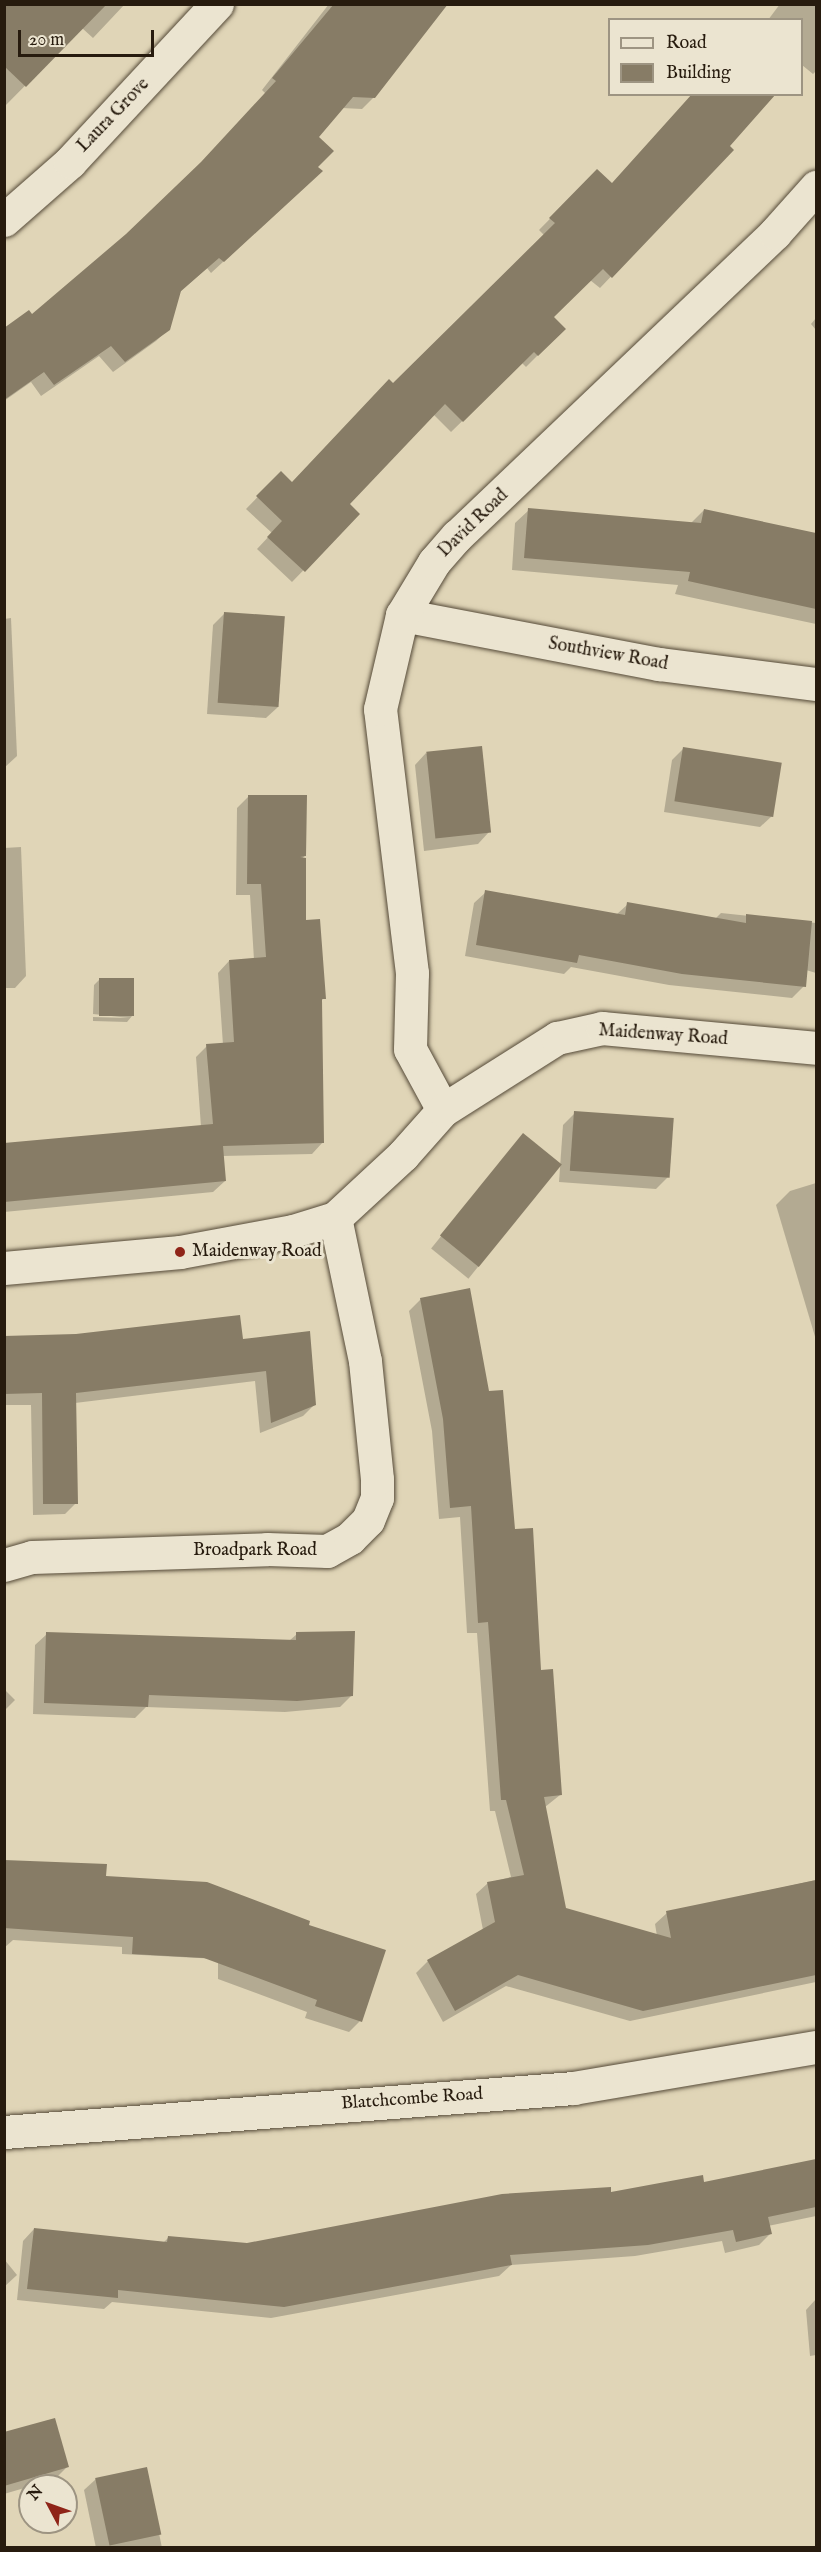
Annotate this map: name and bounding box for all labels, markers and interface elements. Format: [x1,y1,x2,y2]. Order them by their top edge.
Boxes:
scale bar [21,18,158,56]
legend [608,18,803,96]
text: 20 m [29,29,64,52]
text: Road [666,32,707,55]
text: Building [666,62,731,85]
street label: Laura Grove [73,74,155,158]
street label: David Road [435,485,513,563]
street label: Southview Road [546,634,670,676]
street label: Maidenway Road [598,1021,728,1051]
place label: Maidenway Road [192,1241,322,1263]
marker: Maidenway Road [173,1245,187,1259]
street label: Broadpark Road [193,1540,317,1562]
street label: Blatchcombe Road [340,2084,484,2116]
north arrow [18,2474,78,2534]
text: N [24,2482,48,2505]

